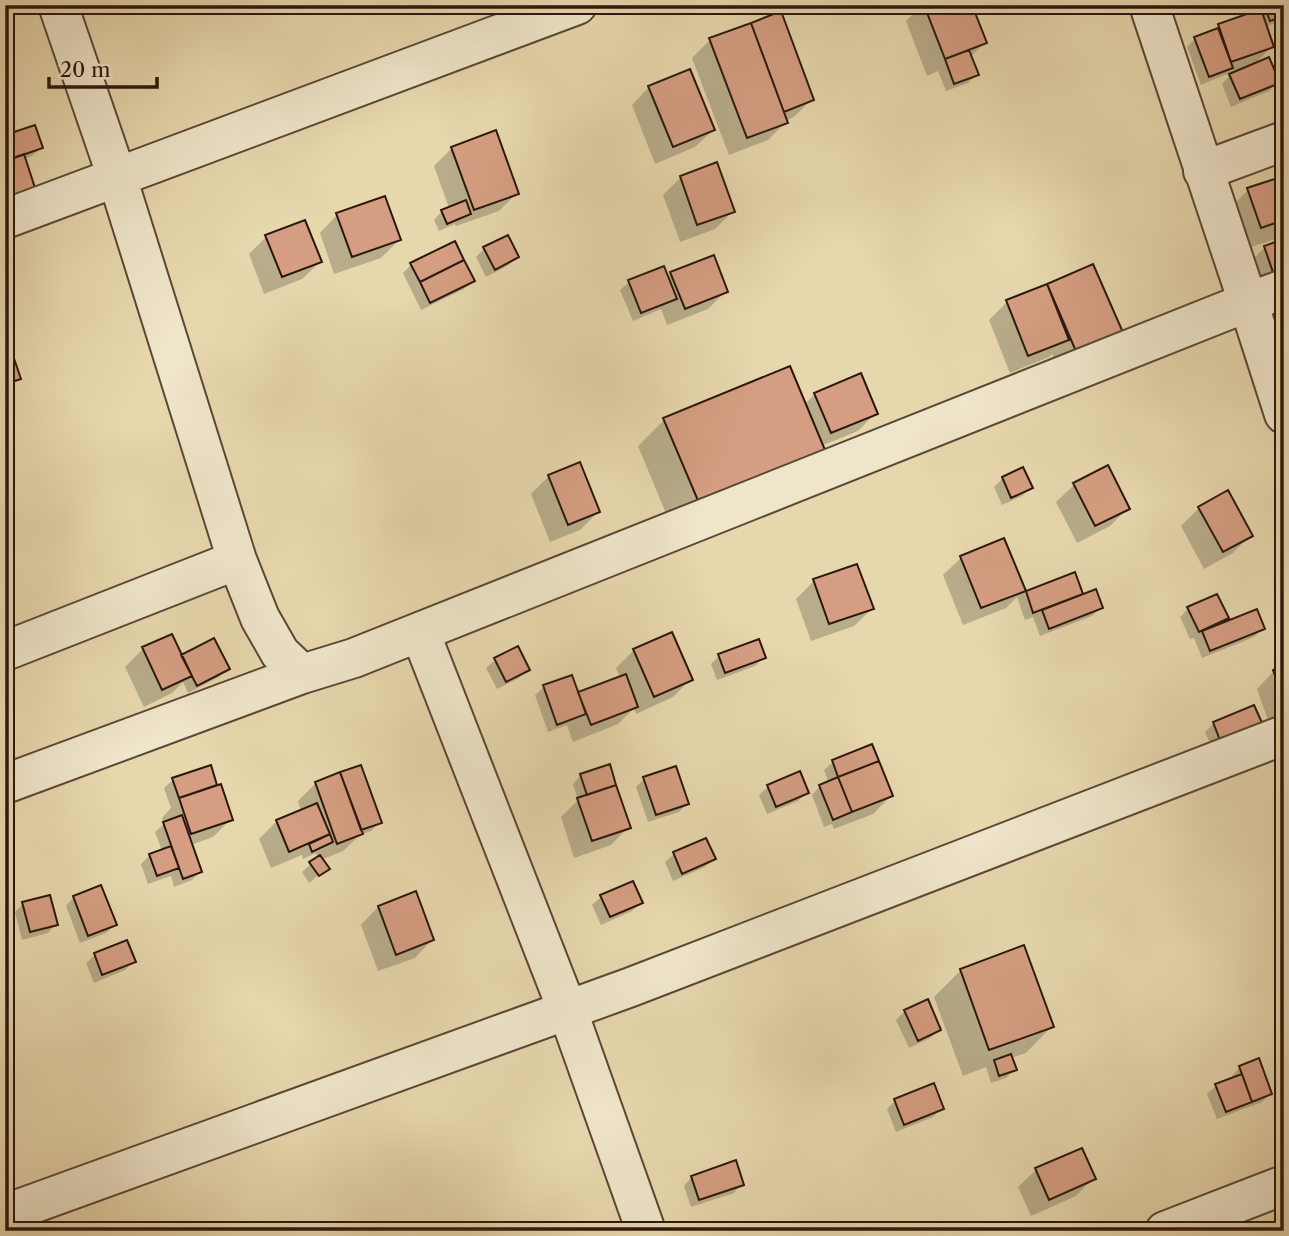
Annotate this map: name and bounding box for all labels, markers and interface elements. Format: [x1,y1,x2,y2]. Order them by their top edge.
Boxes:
scale bar [49,46,158,90]
text: 20 m [60,57,111,82]

